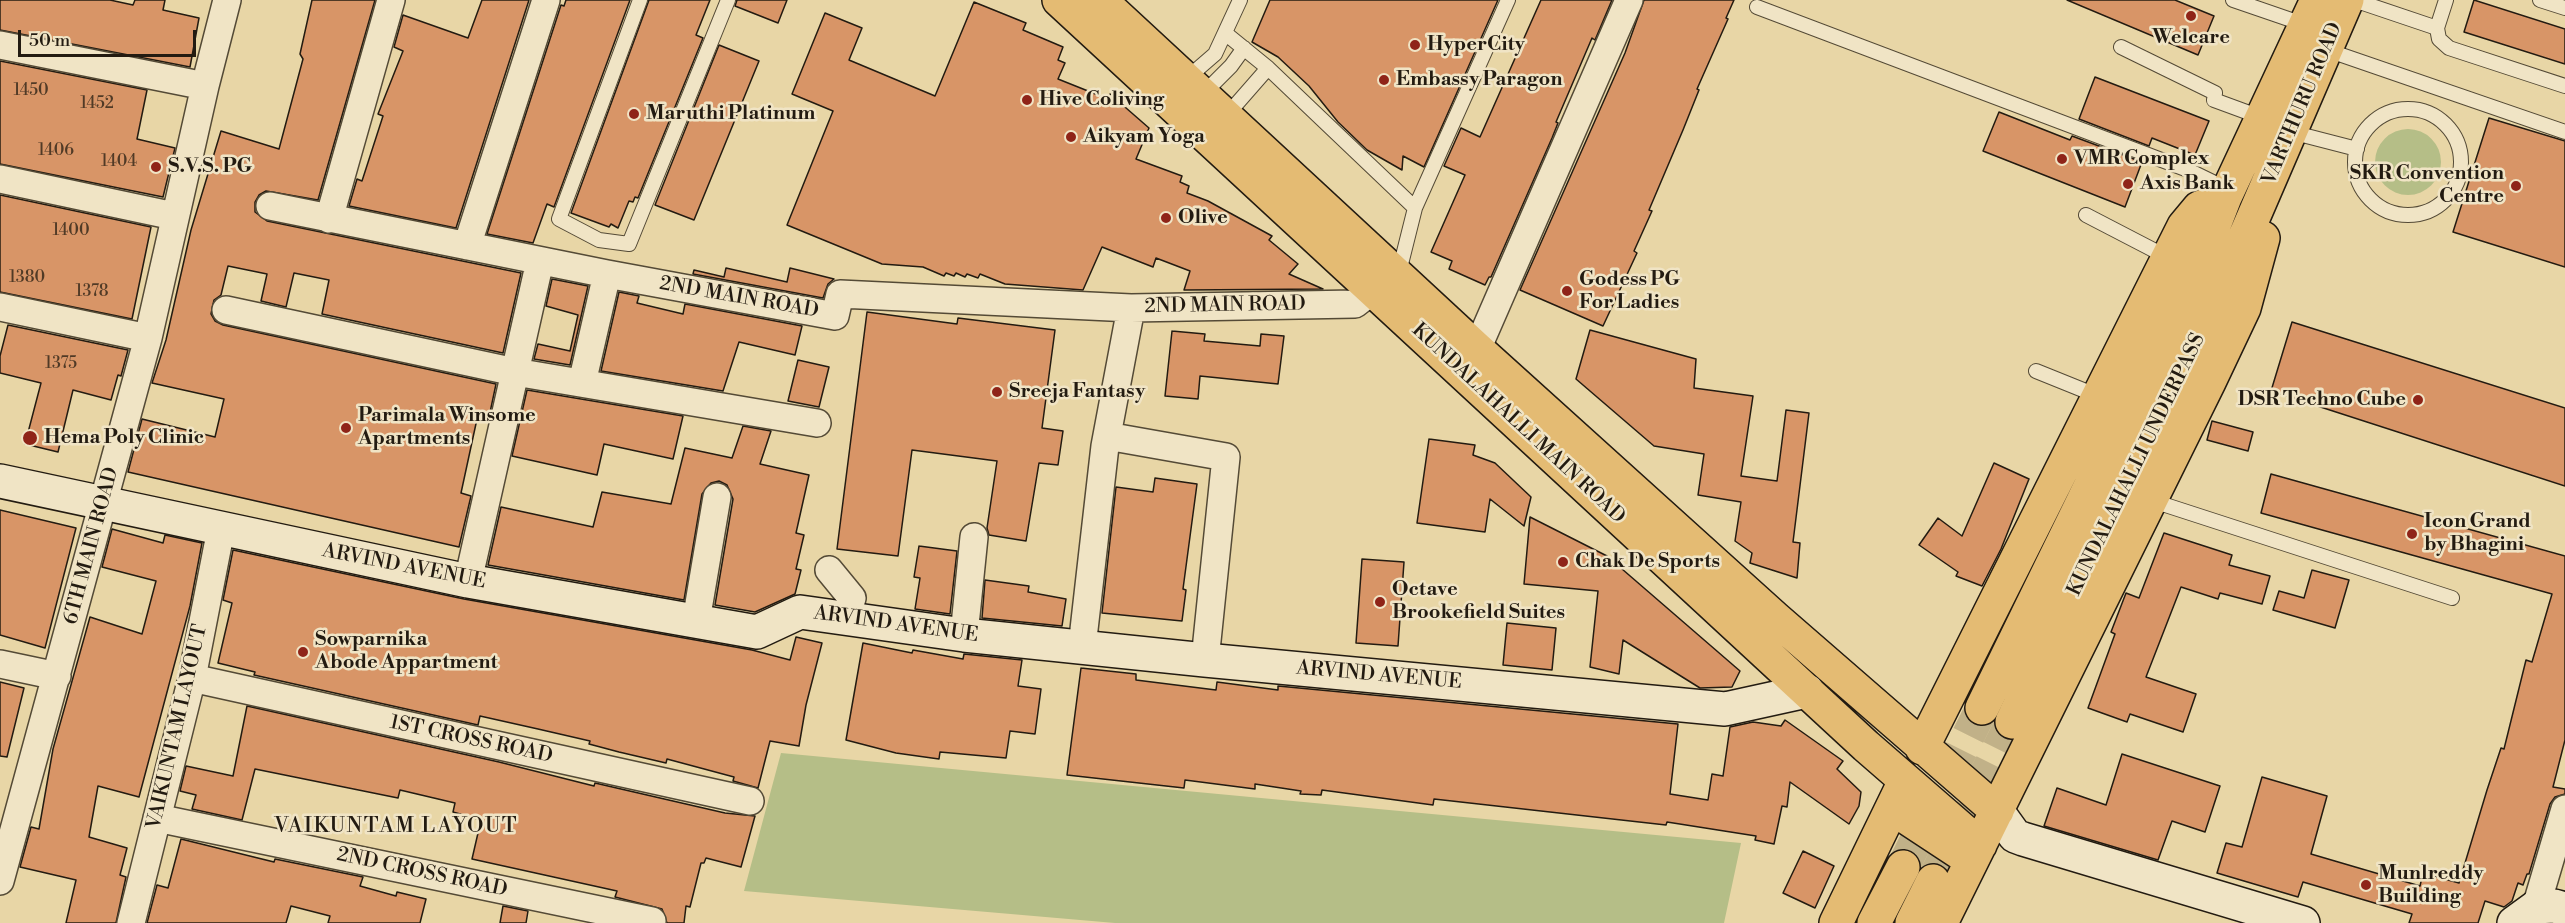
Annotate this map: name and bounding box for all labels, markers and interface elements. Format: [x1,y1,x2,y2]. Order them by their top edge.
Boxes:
marker: Welcare [2184,9,2198,23]
scale bar [21,18,200,56]
street label: VARTHURU ROAD [2258,19,2348,189]
place label: Welcare [2152,26,2230,50]
text: 50 m [29,29,70,52]
place label: HyperCity [1427,33,1525,57]
marker: HyperCity [1408,38,1422,52]
place label: Embassy Paragon [1396,68,1562,92]
marker: Embassy Paragon [1377,73,1391,87]
house number: 1450 [13,81,49,101]
place label: Hive Coliving [1039,88,1164,112]
marker: Hive Coliving [1020,93,1034,107]
house number: 1452 [80,94,114,114]
place label: Maruthi Platinum [646,102,815,126]
marker: Maruthi Platinum [627,107,641,121]
place label: Aikyam Yoga [1083,125,1205,149]
marker: Aikyam Yoga [1064,130,1078,144]
house number: 1406 [38,141,74,161]
place label: VMR Complex [2074,147,2209,171]
house number: 1404 [101,152,137,172]
marker: VMR Complex [2055,152,2069,166]
place label: S.V.S. PG [168,155,252,179]
marker: S.V.S. PG [149,160,163,174]
place label: SKR Convention Centre [2350,162,2504,209]
place label: Axis Bank [2140,172,2234,196]
marker: Axis Bank [2121,177,2135,191]
marker: SKR Convention Centre [2509,179,2523,193]
place label: Olive [1178,206,1228,230]
marker: Olive [1159,211,1173,225]
house number: 1400 [53,221,89,241]
house number: 1380 [9,268,45,288]
place label: Godess PG For Ladies [1579,268,1680,315]
street label: 2ND MAIN ROAD [657,272,821,324]
house number: 1378 [76,282,108,302]
marker: Godess PG For Ladies [1560,284,1574,298]
street label: 2ND MAIN ROAD [1144,293,1306,319]
street label: KUNDALAHALLI MAIN ROAD [1406,319,1630,529]
street label: KUNDALAHALLI UNDERPASS [2063,330,2211,600]
house number: 1375 [45,354,77,374]
place label: Sreeja Fantasy [1009,380,1145,404]
marker: Sreeja Fantasy [990,385,1004,399]
place label: DSR Techno Cube [2238,388,2406,412]
marker: DSR Techno Cube [2411,393,2425,407]
place label: Parimala Winsome Apartments [358,404,536,451]
marker: Parimala Winsome Apartments [339,421,353,435]
place label: Hema Poly Clinic [44,426,204,450]
marker: Hema Poly Clinic [21,429,39,447]
street label: 6TH MAIN ROAD [59,465,125,627]
place label: Icon Grand by Bhagini [2424,510,2531,557]
marker: Icon Grand by Bhagini [2405,527,2419,541]
street label: ARVIND AVENUE [320,539,488,595]
place label: Chak De Sports [1575,550,1720,574]
marker: Chak De Sports [1556,555,1570,569]
place label: Octave Brookefield Suites [1392,578,1565,625]
marker: Octave Brookefield Suites [1373,595,1387,609]
street label: ARVIND AVENUE [812,602,980,648]
street label: VAIKUNTAM LAYOUT [143,622,213,832]
place label: Sowparnika Abode Appartment [315,628,498,675]
marker: Sowparnika Abode Appartment [296,645,310,659]
street label: ARVIND AVENUE [1295,657,1463,695]
street label: 1ST CROSS ROAD [387,711,555,769]
district label: VAIKUNTAM LAYOUT [274,814,518,840]
street label: 2ND CROSS ROAD [335,843,509,903]
place label: Munlreddy Building [2378,862,2484,909]
marker: Munlreddy Building [2359,878,2373,892]

